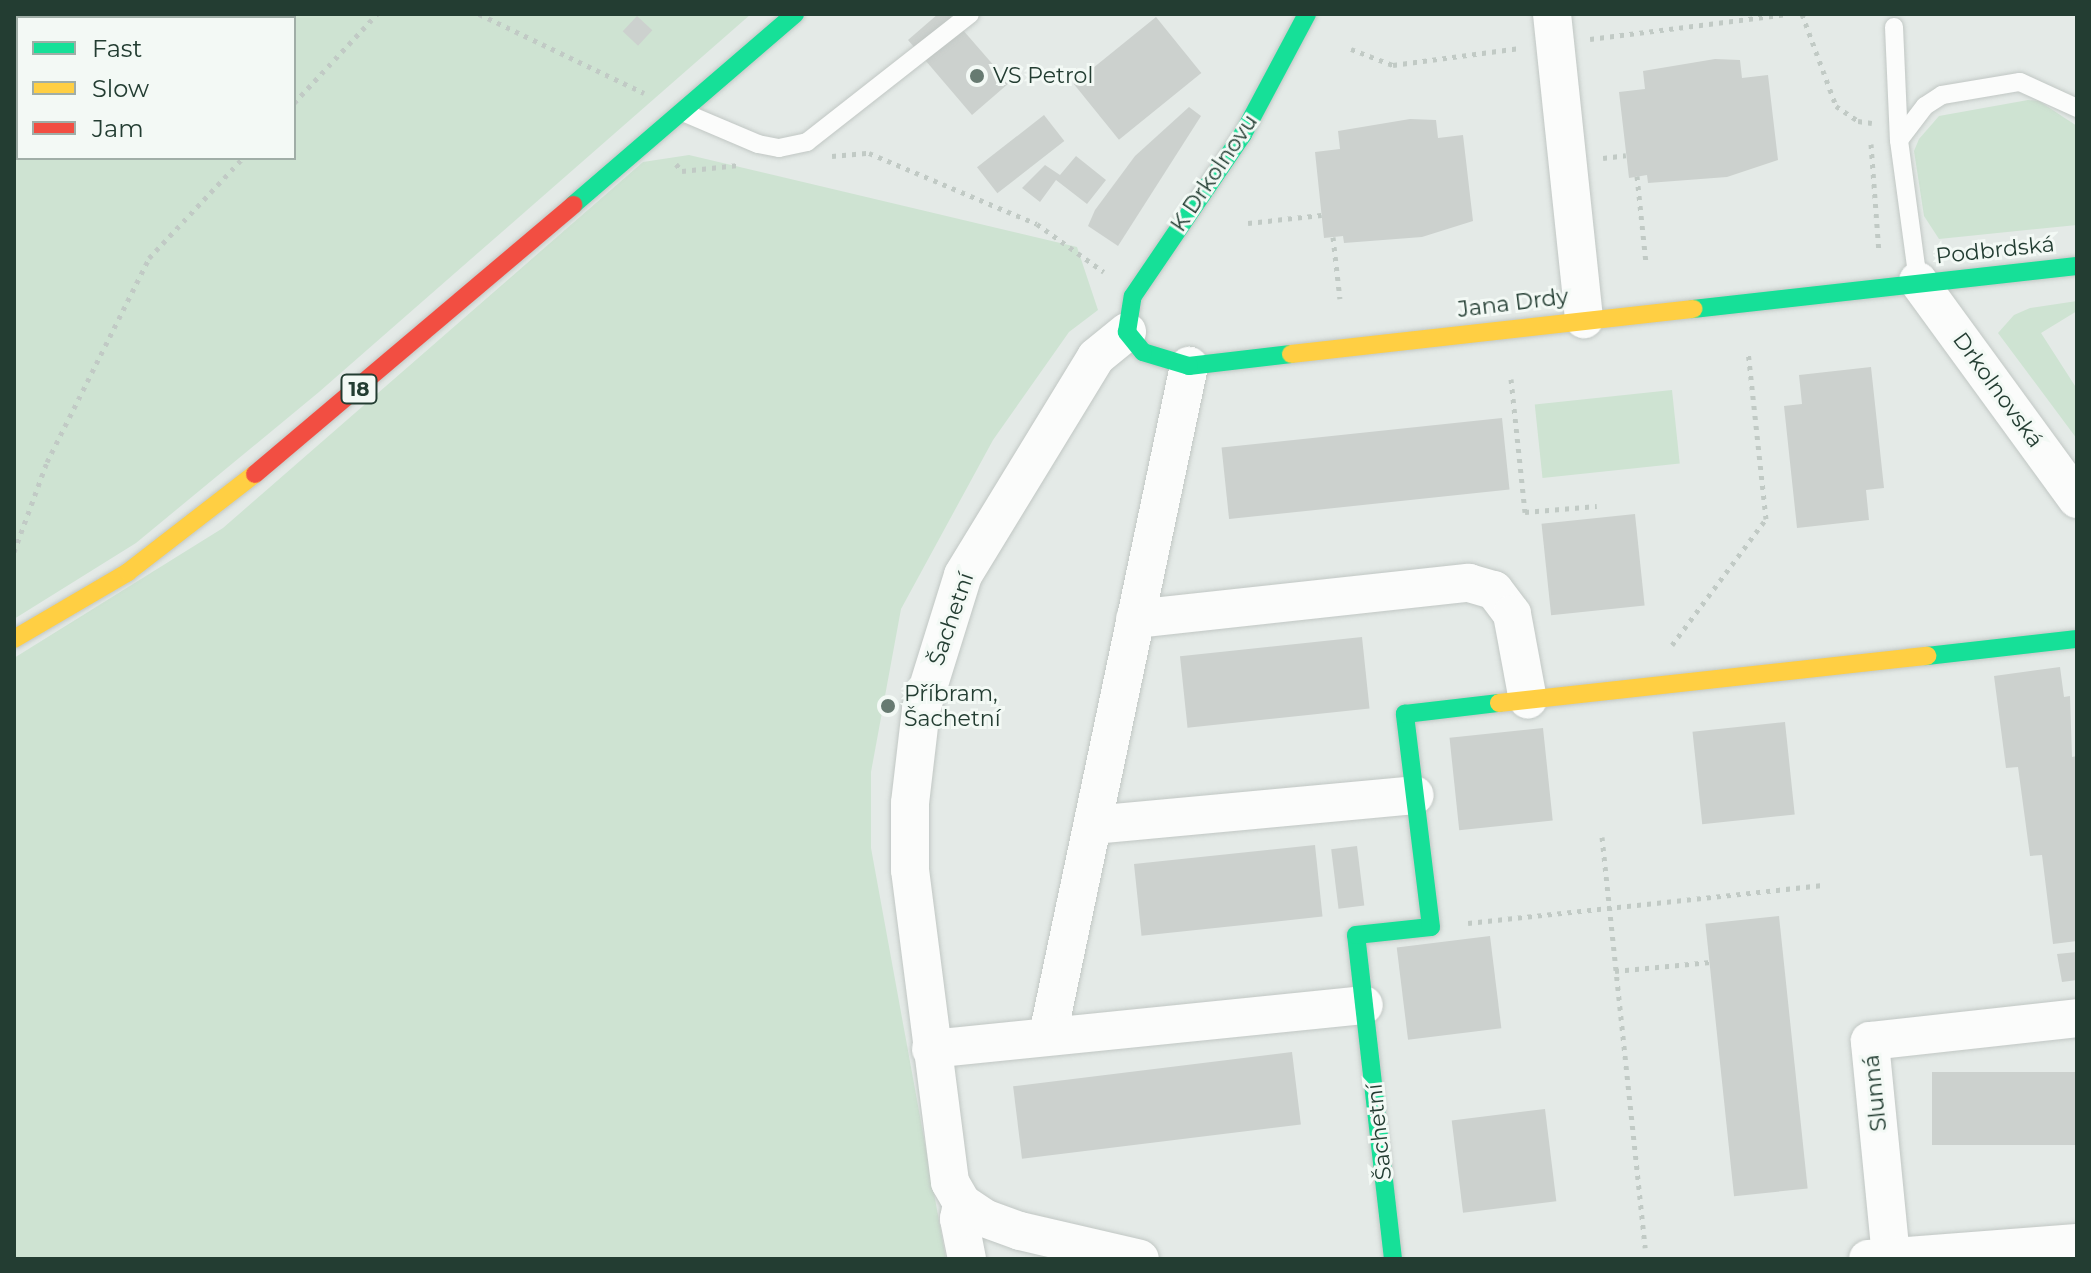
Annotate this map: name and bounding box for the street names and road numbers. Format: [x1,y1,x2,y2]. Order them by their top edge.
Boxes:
street label: K Drkolnovu [1165,109,1263,237]
street label: Podbrdská [1934,231,2056,269]
street label: Jana Drdy [1456,283,1570,323]
street label: Drkolnovská [1947,327,2049,453]
road number: 18 [339,373,379,405]
street label: Šachetní [923,569,979,669]
street label: Slunná [1858,1053,1892,1133]
street label: Šachetní [1361,1083,1397,1181]

